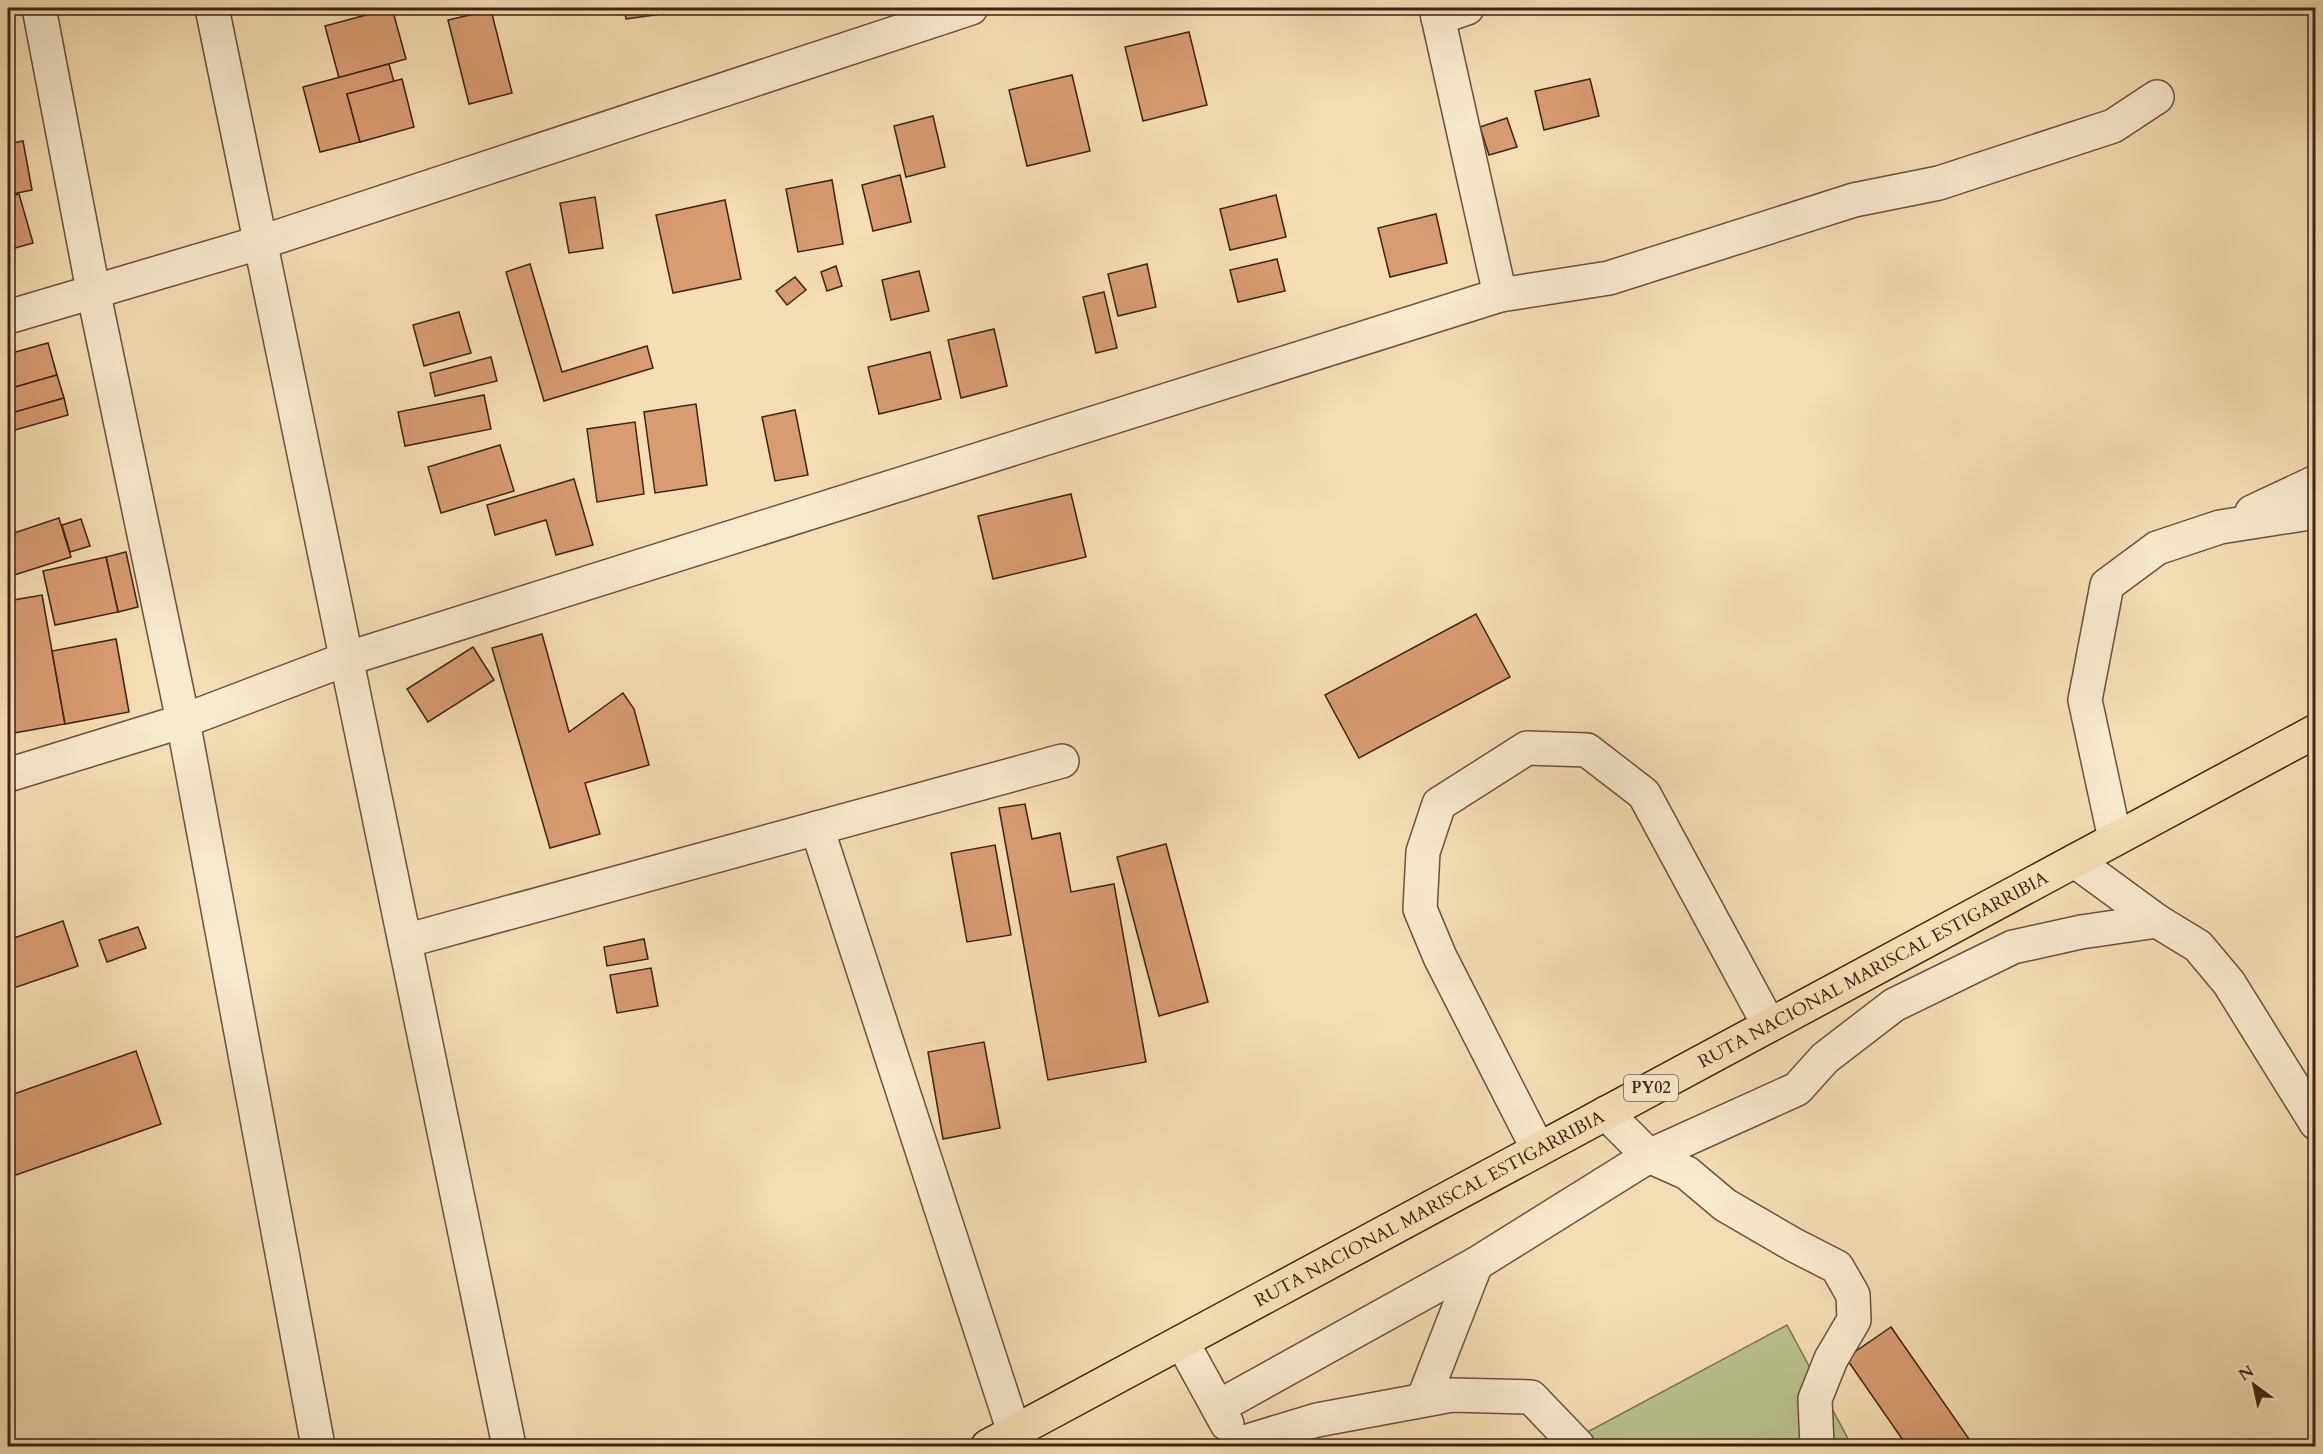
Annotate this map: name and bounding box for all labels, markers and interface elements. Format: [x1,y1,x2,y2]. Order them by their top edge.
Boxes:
street label: RUTA NACIONAL MARISCAL ESTIGARRIBIA [1693,865,2053,1074]
road number: PY02 [1624,1075,1678,1101]
street label: RUTA NACIONAL MARISCAL ESTIGARRIBIA [1250,1104,1609,1313]
north arrow [2224,1355,2284,1415]
text: N [2235,1360,2258,1386]

